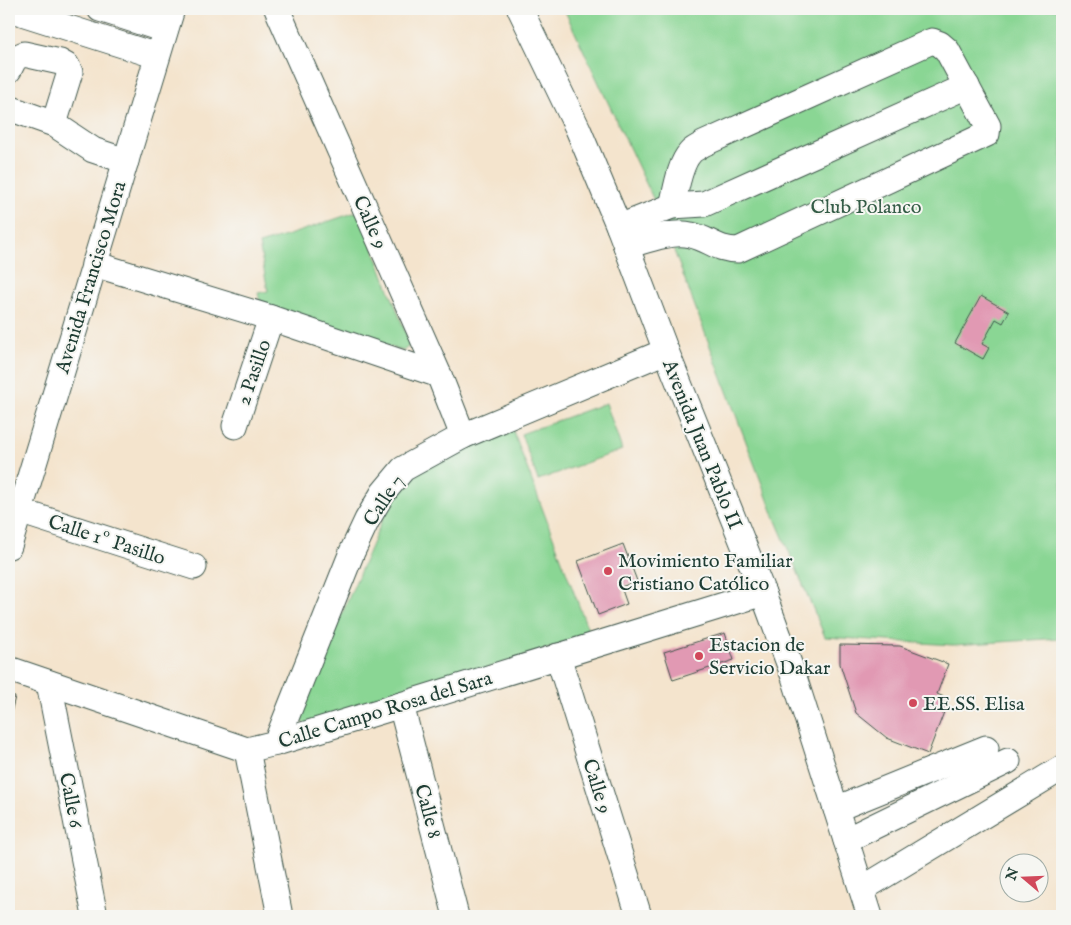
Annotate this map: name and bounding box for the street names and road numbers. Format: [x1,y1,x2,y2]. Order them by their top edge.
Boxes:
street label: Avenida Francisco Mora [50,178,133,378]
street label: Calle 9 [347,192,392,253]
street label: 2 Pasillo [232,336,277,409]
street label: Avenida Juan Pablo II [656,355,747,533]
street label: Calle 7 [358,470,410,531]
street label: Calle 1º Pasillo [45,510,169,571]
street label: Calle Campo Rosa del Sara [276,666,496,755]
street label: Calle 9 [576,756,617,817]
street label: Calle 6 [53,771,88,831]
street label: Calle 8 [408,781,447,841]

